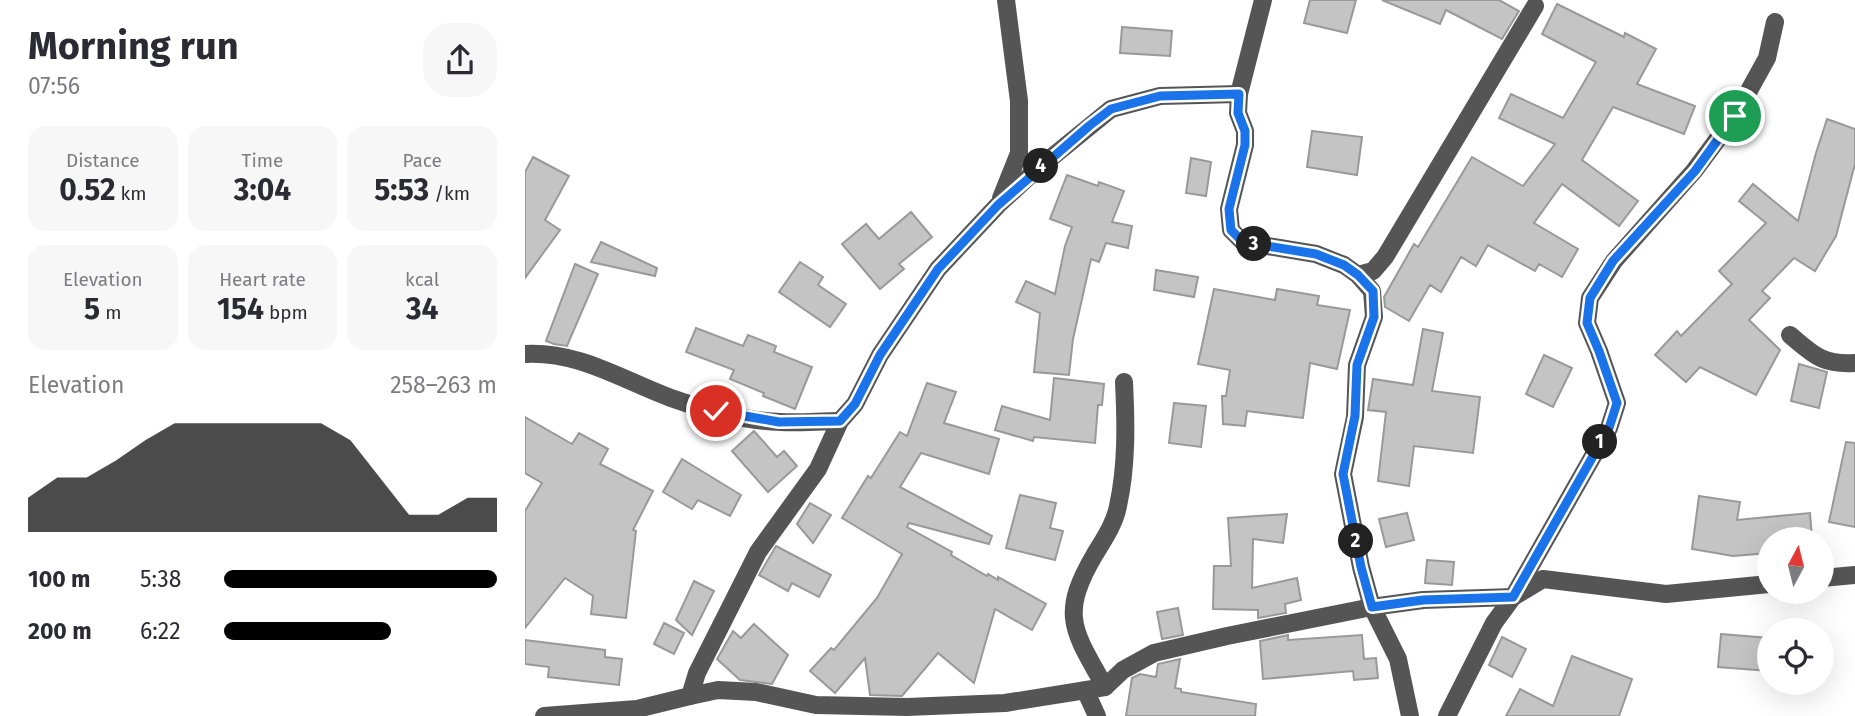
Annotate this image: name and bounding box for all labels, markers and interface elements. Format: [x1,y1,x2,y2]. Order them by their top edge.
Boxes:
text: Morning run [28,23,239,69]
button: share [423,23,497,97]
text: 07:56 [28,72,80,100]
pin [1705,86,1765,146]
icon: arrive [1716,97,1754,135]
pin: 4 [1023,148,1059,184]
text: Distance [66,149,140,172]
text: Time [242,149,283,172]
text: Pace [402,149,442,172]
text: 4 [1035,154,1046,177]
text: 0.52 [59,172,115,208]
text: 3:04 [234,172,291,208]
text: 5:53 [374,172,429,208]
text: km [115,182,146,205]
text: /km [429,182,470,205]
pin: 3 [1237,226,1271,262]
text: 3 [1249,232,1258,255]
text: Elevation [63,268,143,291]
text: Heart rate [219,268,306,291]
text: kcal [405,268,439,291]
text: 5 [84,291,100,327]
text: 154 [217,291,264,327]
text: 34 [406,291,438,327]
text: m [100,301,122,324]
text: bpm [264,301,308,324]
text: Elevation [28,371,124,399]
text: 258–263 m [390,371,497,399]
pin [686,381,746,441]
icon: check [697,392,735,430]
pin: 1 [1583,424,1617,460]
text: 1 [1595,430,1604,453]
pin: 2 [1339,524,1373,558]
north arrow [1757,527,1834,604]
map controls [1757,527,1834,695]
text: 2 [1351,529,1360,552]
text: 100 m [28,565,90,593]
text: 5:38 [140,565,181,593]
text: 200 m [28,617,92,645]
text: 6:22 [140,617,181,645]
button: locate [1757,618,1834,695]

